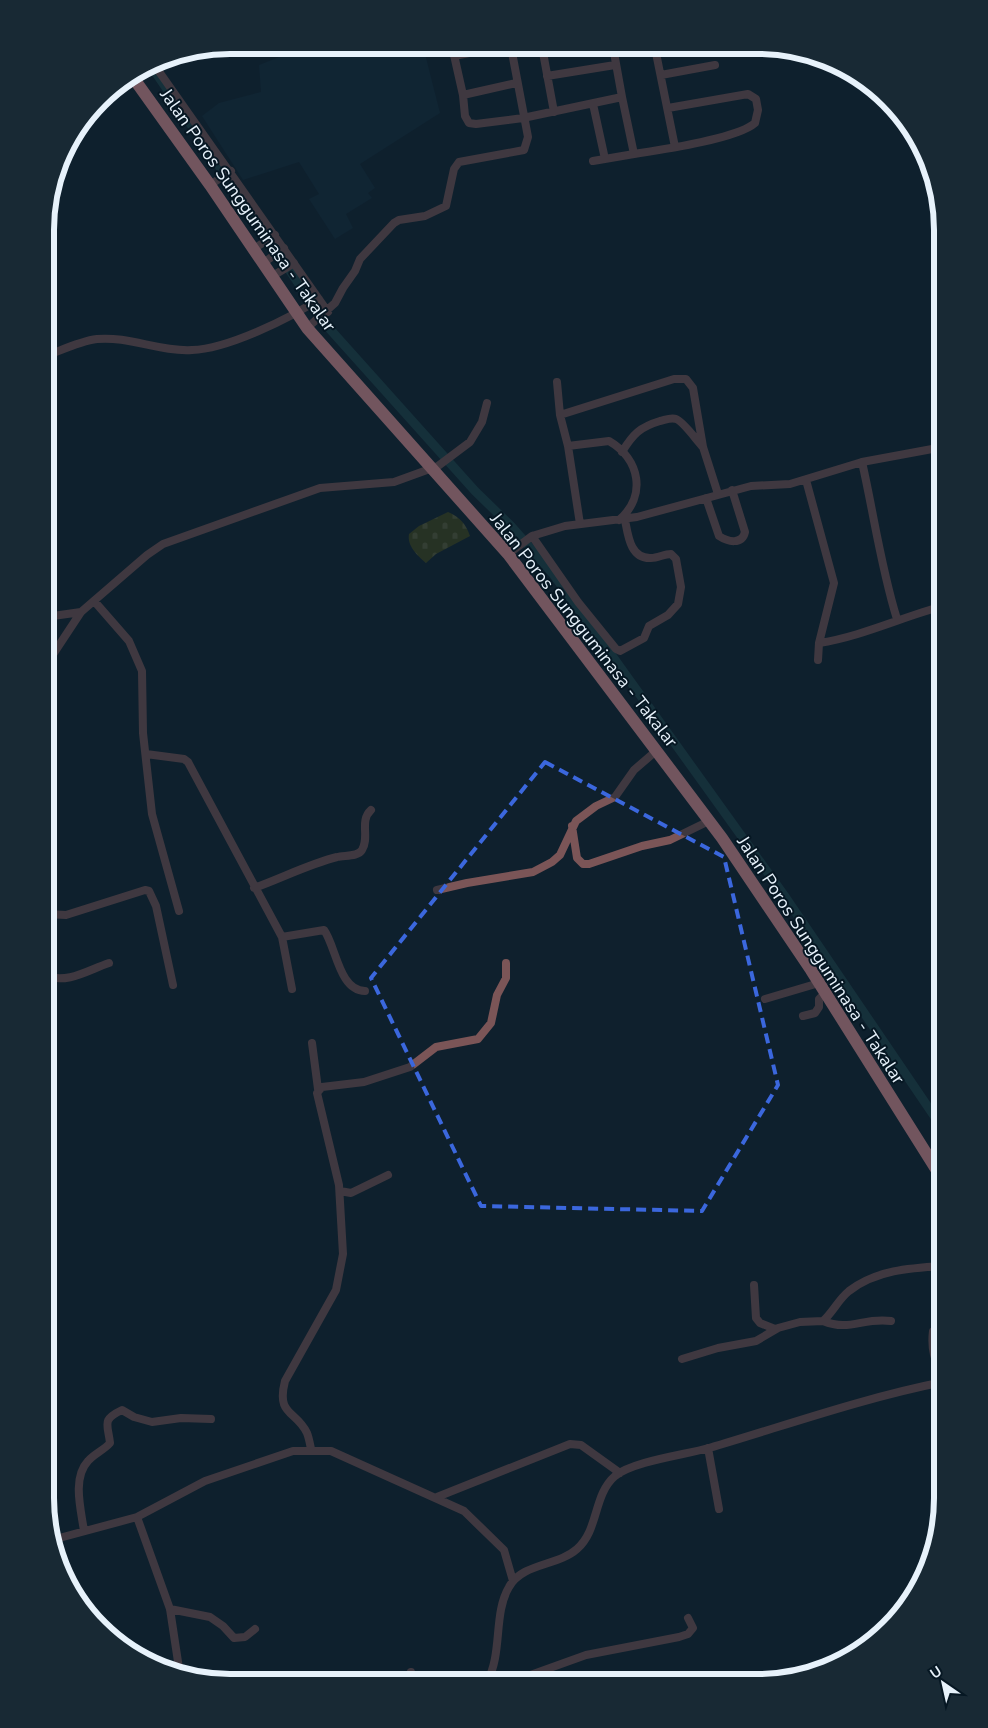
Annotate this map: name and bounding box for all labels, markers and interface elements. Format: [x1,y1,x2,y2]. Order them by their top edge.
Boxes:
street label: Jalan Poros Sungguminasa - Takalar [154,83,342,337]
street label: Jalan Poros Sungguminasa - Takalar [484,507,684,753]
street label: Jalan Poros Sungguminasa - Takalar [731,830,911,1089]
north arrow [918,1658,968,1708]
text: U [926,1662,946,1683]

